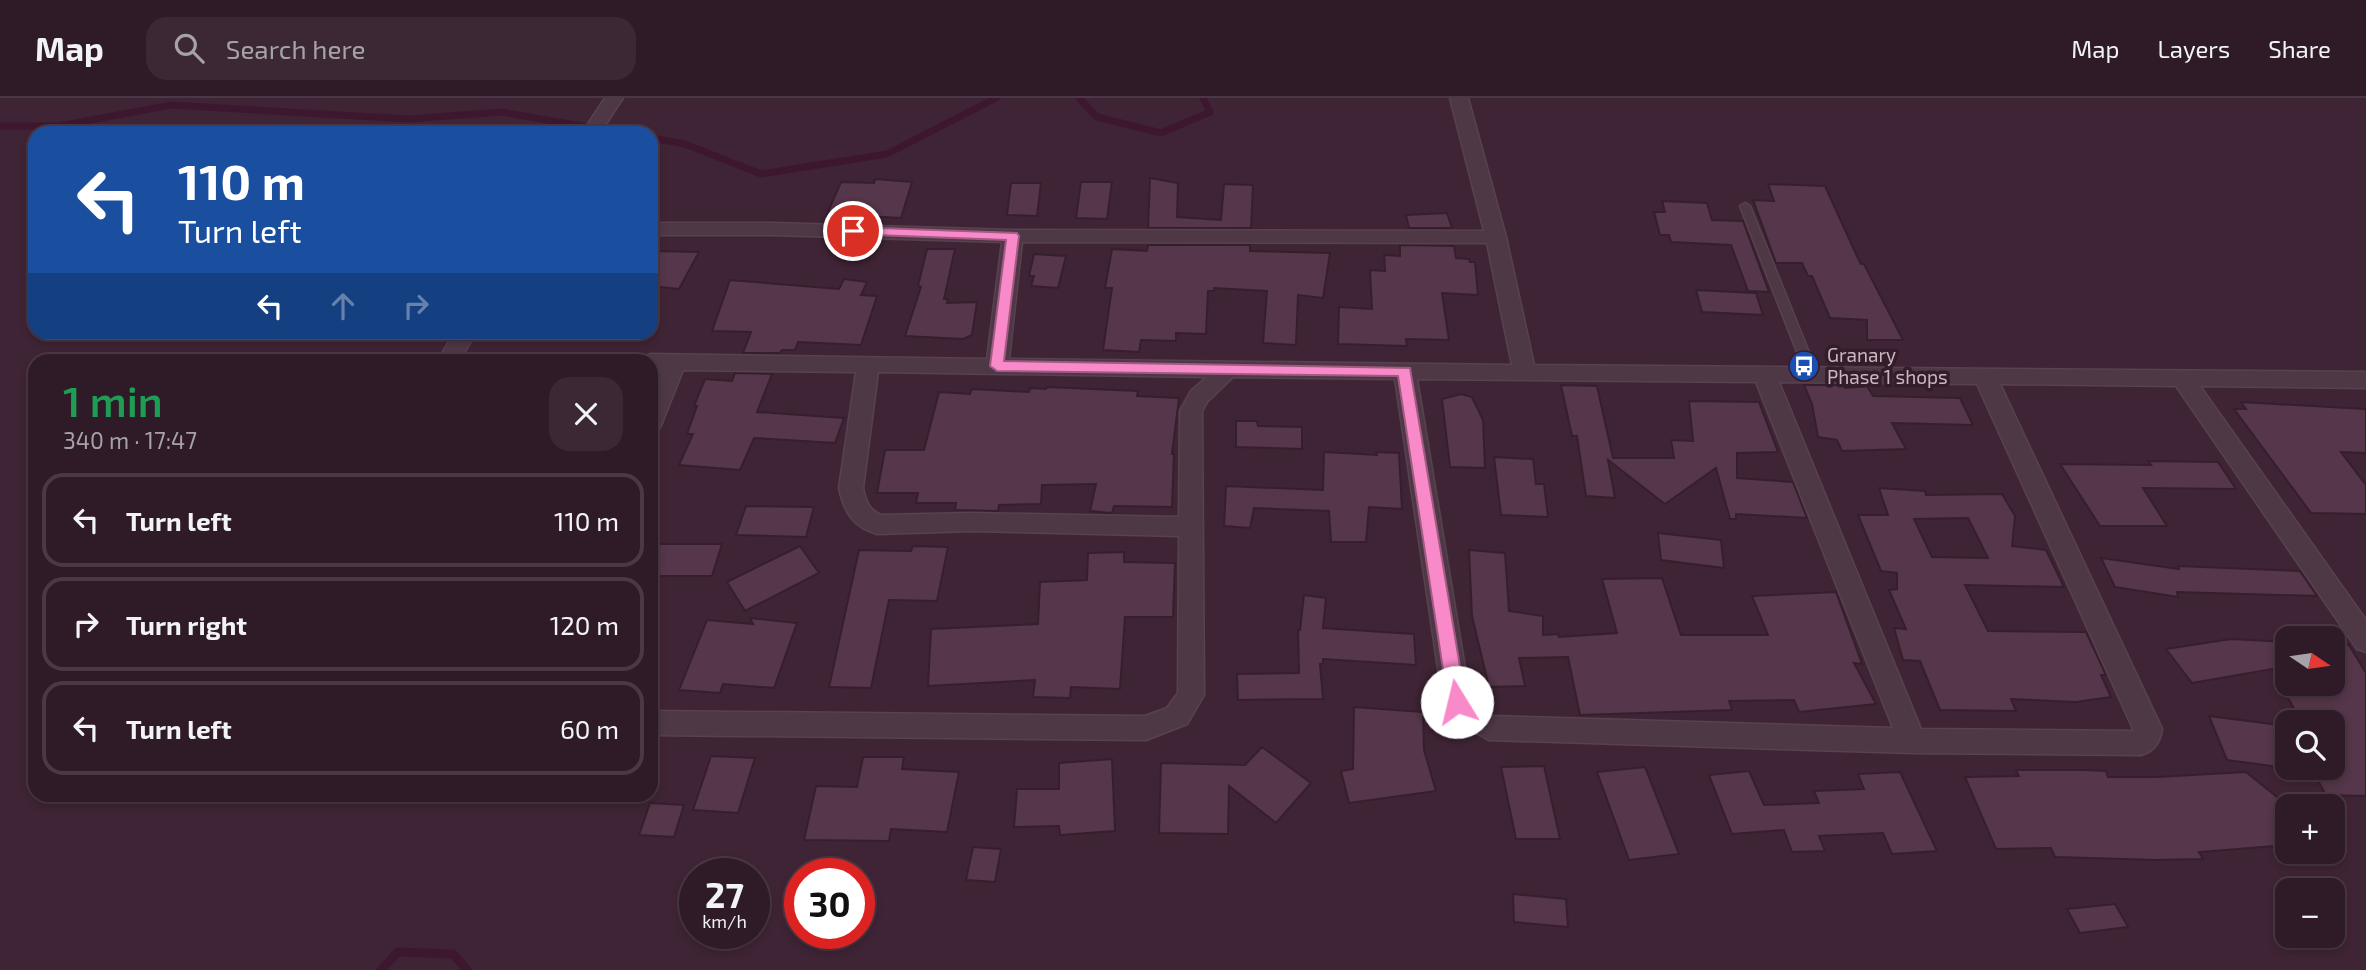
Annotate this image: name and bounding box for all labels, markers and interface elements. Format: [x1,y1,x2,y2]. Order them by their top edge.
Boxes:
search box [146,17,636,80]
text: Map [35,28,104,68]
icon: search [170,29,208,67]
text: Search here [226,33,365,64]
text: Map [2071,34,2119,63]
text: Layers [2157,34,2230,63]
text: Share [2268,34,2331,63]
text: 110 m [178,151,305,210]
icon: left [63,154,154,245]
pin [823,201,883,261]
text: Turn left [178,211,302,249]
icon: arrive [834,212,872,250]
icon: left [251,287,289,325]
icon: ahead [324,287,362,325]
icon: right [397,287,435,325]
place label: Granary Phase 1 shops [1827,343,1948,388]
bus stop icon: Granary Phase 1 shops [1787,349,1821,383]
text: 1 min [63,375,163,425]
button: close [549,377,623,451]
text: 340 m · 17:47 [63,426,197,454]
icon: left [67,501,105,539]
text: Turn left [126,505,232,536]
text: 110 m [554,505,619,536]
icon: right [67,605,105,643]
text: Turn right [126,609,247,640]
text: 120 m [550,609,619,640]
north arrow [2275,626,2345,696]
map controls [2275,626,2345,948]
position arrow [1420,665,1494,739]
icon: left [67,709,105,747]
button: search [2275,710,2345,780]
text: Turn left [126,713,232,744]
text: 60 m [560,713,619,744]
button: + [2275,794,2345,864]
speed limit sign: 30 [784,858,875,949]
text: 27 [705,873,744,915]
button: − [2275,878,2345,948]
text: km/h [702,910,747,932]

